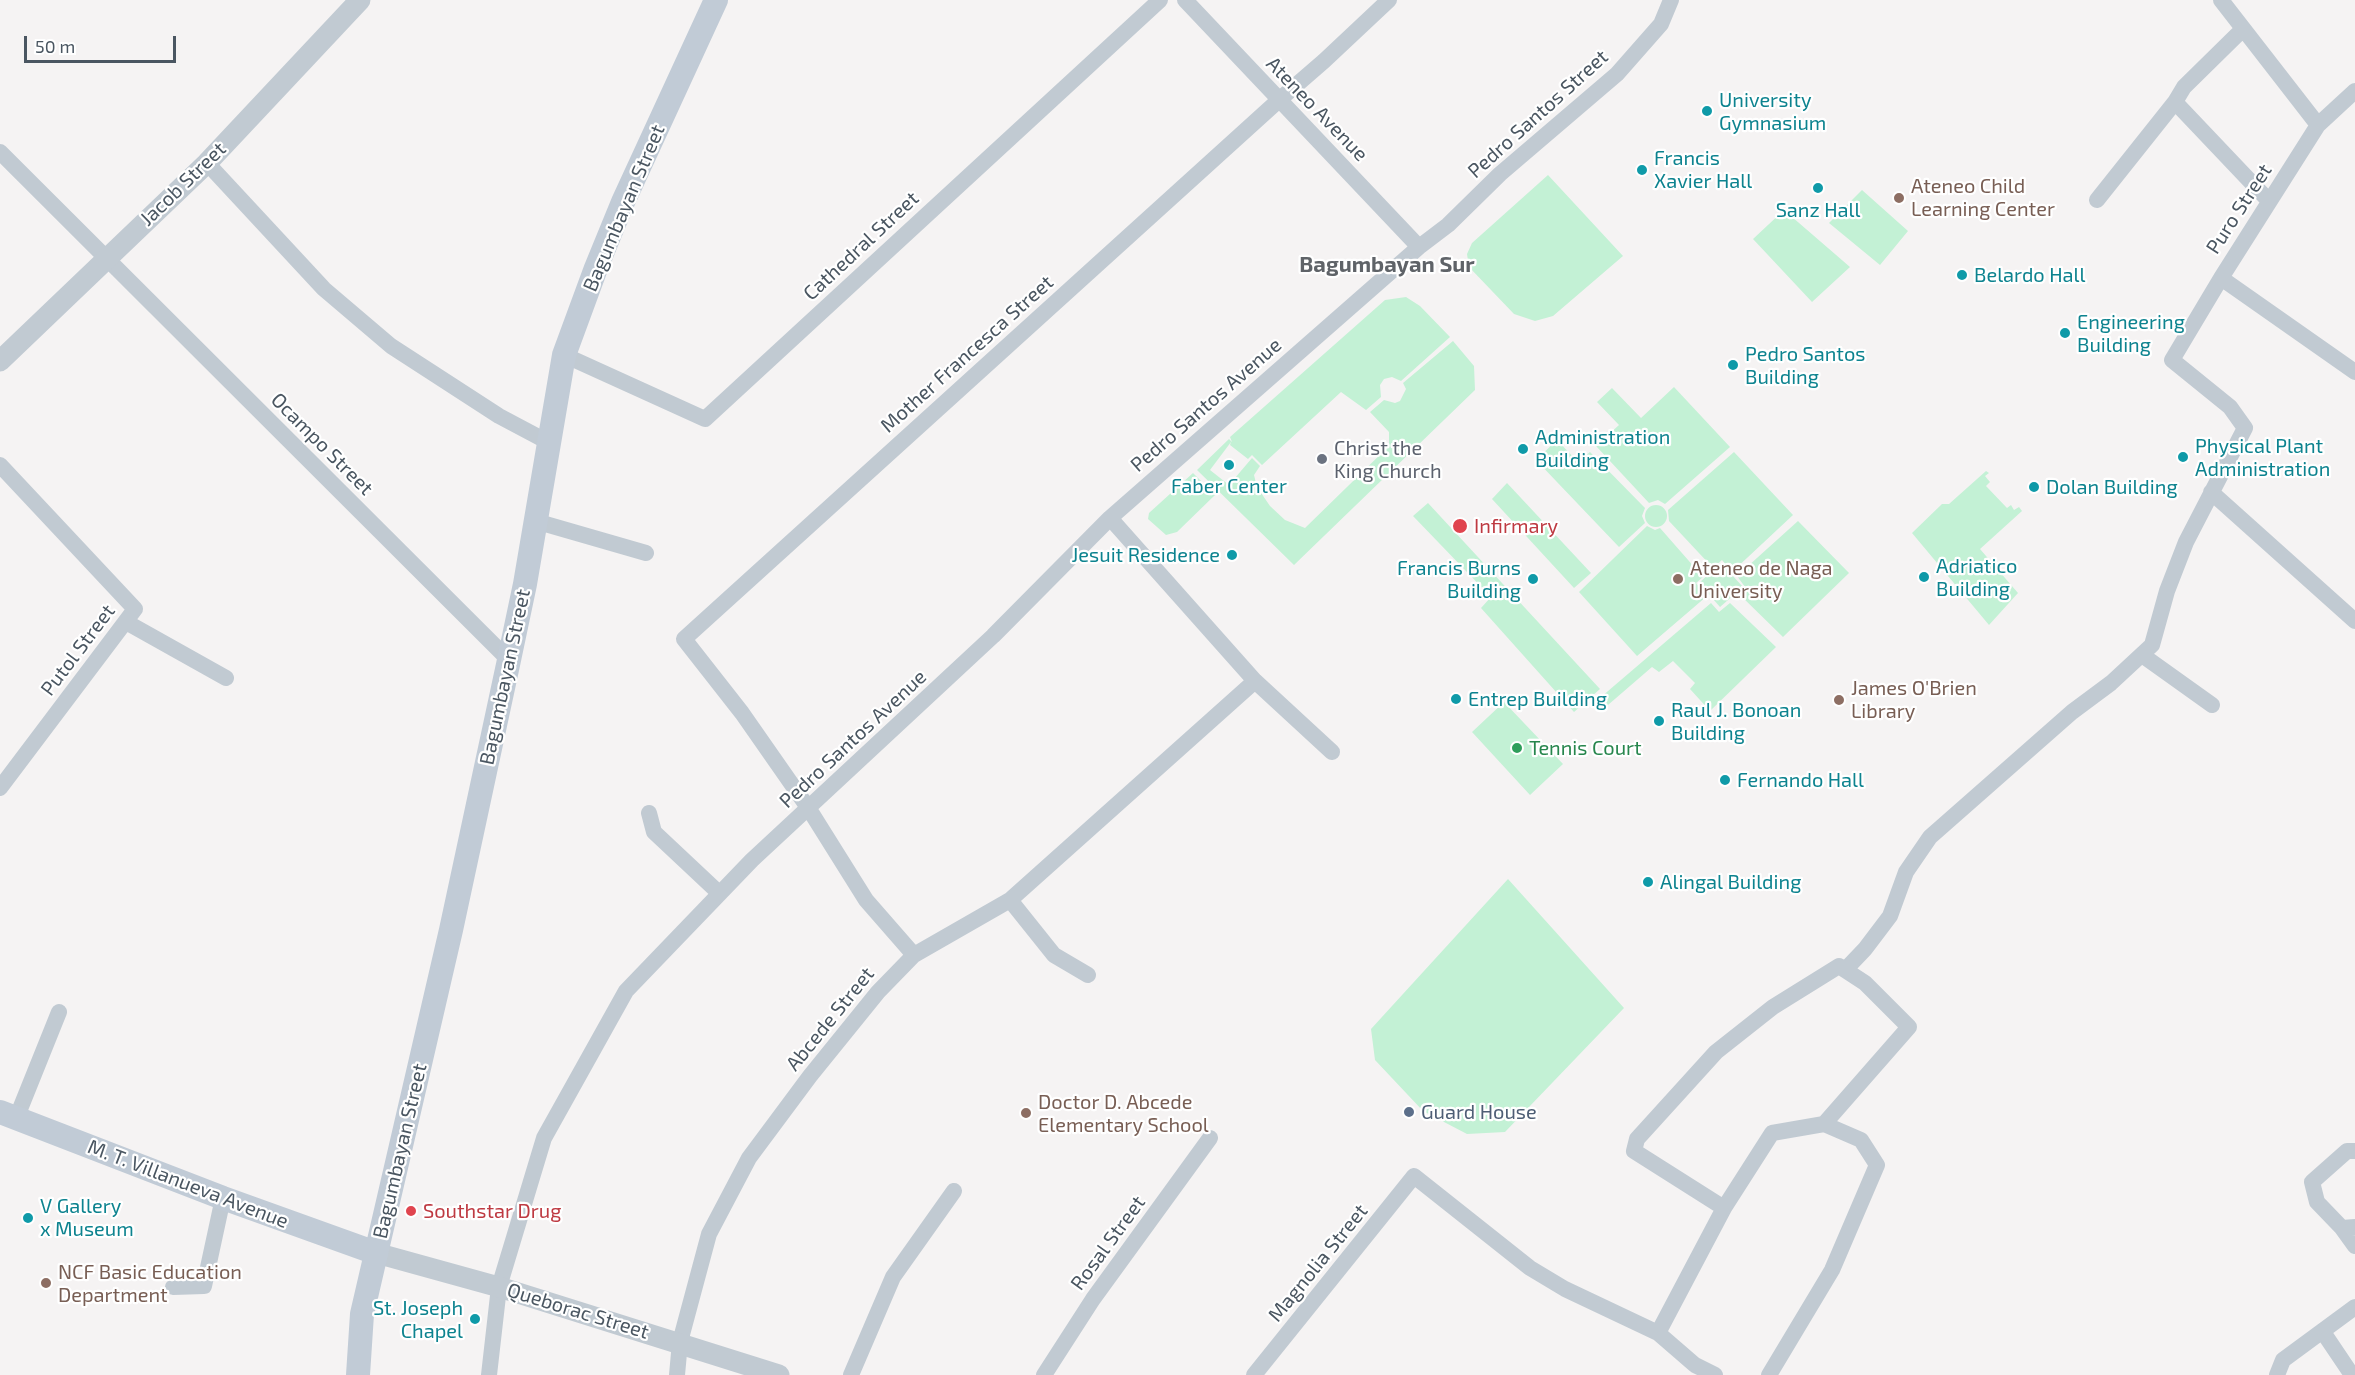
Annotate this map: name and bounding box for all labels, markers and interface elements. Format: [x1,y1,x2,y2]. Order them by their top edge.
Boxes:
scale bar [27,24,178,62]
text: 50 m [35,35,75,57]
street label: Pedro Santos Street [1463,45,1613,183]
street label: Ateneo Avenue [1261,52,1373,166]
place label: University Gymnasium [1719,88,1826,135]
marker: University Gymnasium [1700,104,1714,118]
street label: Bagumbayan Street [578,121,670,295]
street label: Jacob Street [135,137,231,231]
place label: Francis Xavier Hall [1654,146,1752,193]
street label: Puro Street [2201,160,2277,258]
marker: Francis Xavier Hall [1635,163,1649,177]
place label: Ateneo Child Learning Center [1911,174,2055,221]
marker: Sanz Hall [1811,181,1825,195]
street label: Cathedral Street [798,186,924,306]
marker: Ateneo Child Learning Center [1892,191,1906,205]
place label: Sanz Hall [1776,198,1860,222]
district label: Bagumbayan Sur [1299,252,1475,278]
place label: Belardo Hall [1974,263,2085,287]
marker: Belardo Hall [1955,268,1969,282]
street label: Mother Francesca Street [876,270,1058,438]
place label: Engineering Building [2077,310,2185,357]
marker: Engineering Building [2058,326,2072,340]
street label: Pedro Santos Avenue [1126,333,1286,477]
place label: Pedro Santos Building [1745,342,1865,389]
marker: Pedro Santos Building [1726,358,1740,372]
street label: Ocampo Street [266,388,378,500]
place label: Administration Building [1535,425,1670,472]
place label: Physical Plant Administration [2195,434,2330,481]
place label: Christ the King Church [1334,436,1442,483]
marker: Administration Building [1516,442,1530,456]
marker: Physical Plant Administration [2176,450,2190,464]
marker: Christ the King Church [1315,452,1329,466]
marker: Faber Center [1222,458,1236,472]
place label: Faber Center [1171,474,1287,498]
place label: Dolan Building [2046,475,2178,499]
marker: Dolan Building [2027,480,2041,494]
place label: Infirmary [1474,514,1558,538]
marker: Infirmary [1451,517,1469,535]
place label: Jesuit Residence [1072,543,1220,567]
marker: Jesuit Residence [1225,548,1239,562]
place label: Adriatico Building [1936,554,2017,601]
place label: Francis Burns Building [1397,556,1521,603]
place label: Ateneo de Naga University [1690,556,1833,603]
marker: Adriatico Building [1917,570,1931,584]
marker: Francis Burns Building [1526,572,1540,586]
marker: Ateneo de Naga University [1671,572,1685,586]
street label: Bagumbayan Street [475,587,535,767]
street label: Putol Street [36,600,120,700]
street label: Pedro Santos Avenue [775,665,931,813]
place label: James O'Brien Library [1851,676,1977,723]
place label: Entrep Building [1468,687,1607,711]
marker: Entrep Building [1449,692,1463,706]
marker: James O'Brien Library [1832,693,1846,707]
place label: Raul J. Bonoan Building [1671,698,1801,745]
marker: Raul J. Bonoan Building [1652,714,1666,728]
place label: Tennis Court [1529,736,1642,760]
marker: Tennis Court [1510,741,1524,755]
place label: Fernando Hall [1737,768,1864,792]
marker: Fernando Hall [1718,773,1732,787]
place label: Alingal Building [1660,870,1801,894]
marker: Alingal Building [1641,875,1655,889]
street label: Abcede Street [781,962,879,1076]
street label: Bagumbayan Street [368,1061,432,1241]
place label: Doctor D. Abcede Elementary School [1038,1090,1209,1137]
place label: Guard House [1421,1100,1537,1124]
marker: Guard House [1402,1105,1416,1119]
marker: Doctor D. Abcede Elementary School [1019,1106,1033,1120]
street label: M. T. Villanueva Avenue [84,1135,292,1233]
street label: Rosal Street [1066,1191,1150,1295]
place label: V Gallery x Museum [40,1194,134,1241]
place label: Southstar Drug [423,1199,561,1223]
street label: Magnolia Street [1263,1199,1373,1327]
marker: Southstar Drug [404,1204,418,1218]
marker: V Gallery x Museum [21,1211,35,1225]
place label: NCF Basic Education Department [58,1260,242,1307]
marker: NCF Basic Education Department [39,1276,53,1290]
street label: Queborac Street [504,1278,652,1344]
place label: St. Joseph Chapel [373,1296,463,1343]
marker: St. Joseph Chapel [468,1312,482,1326]

